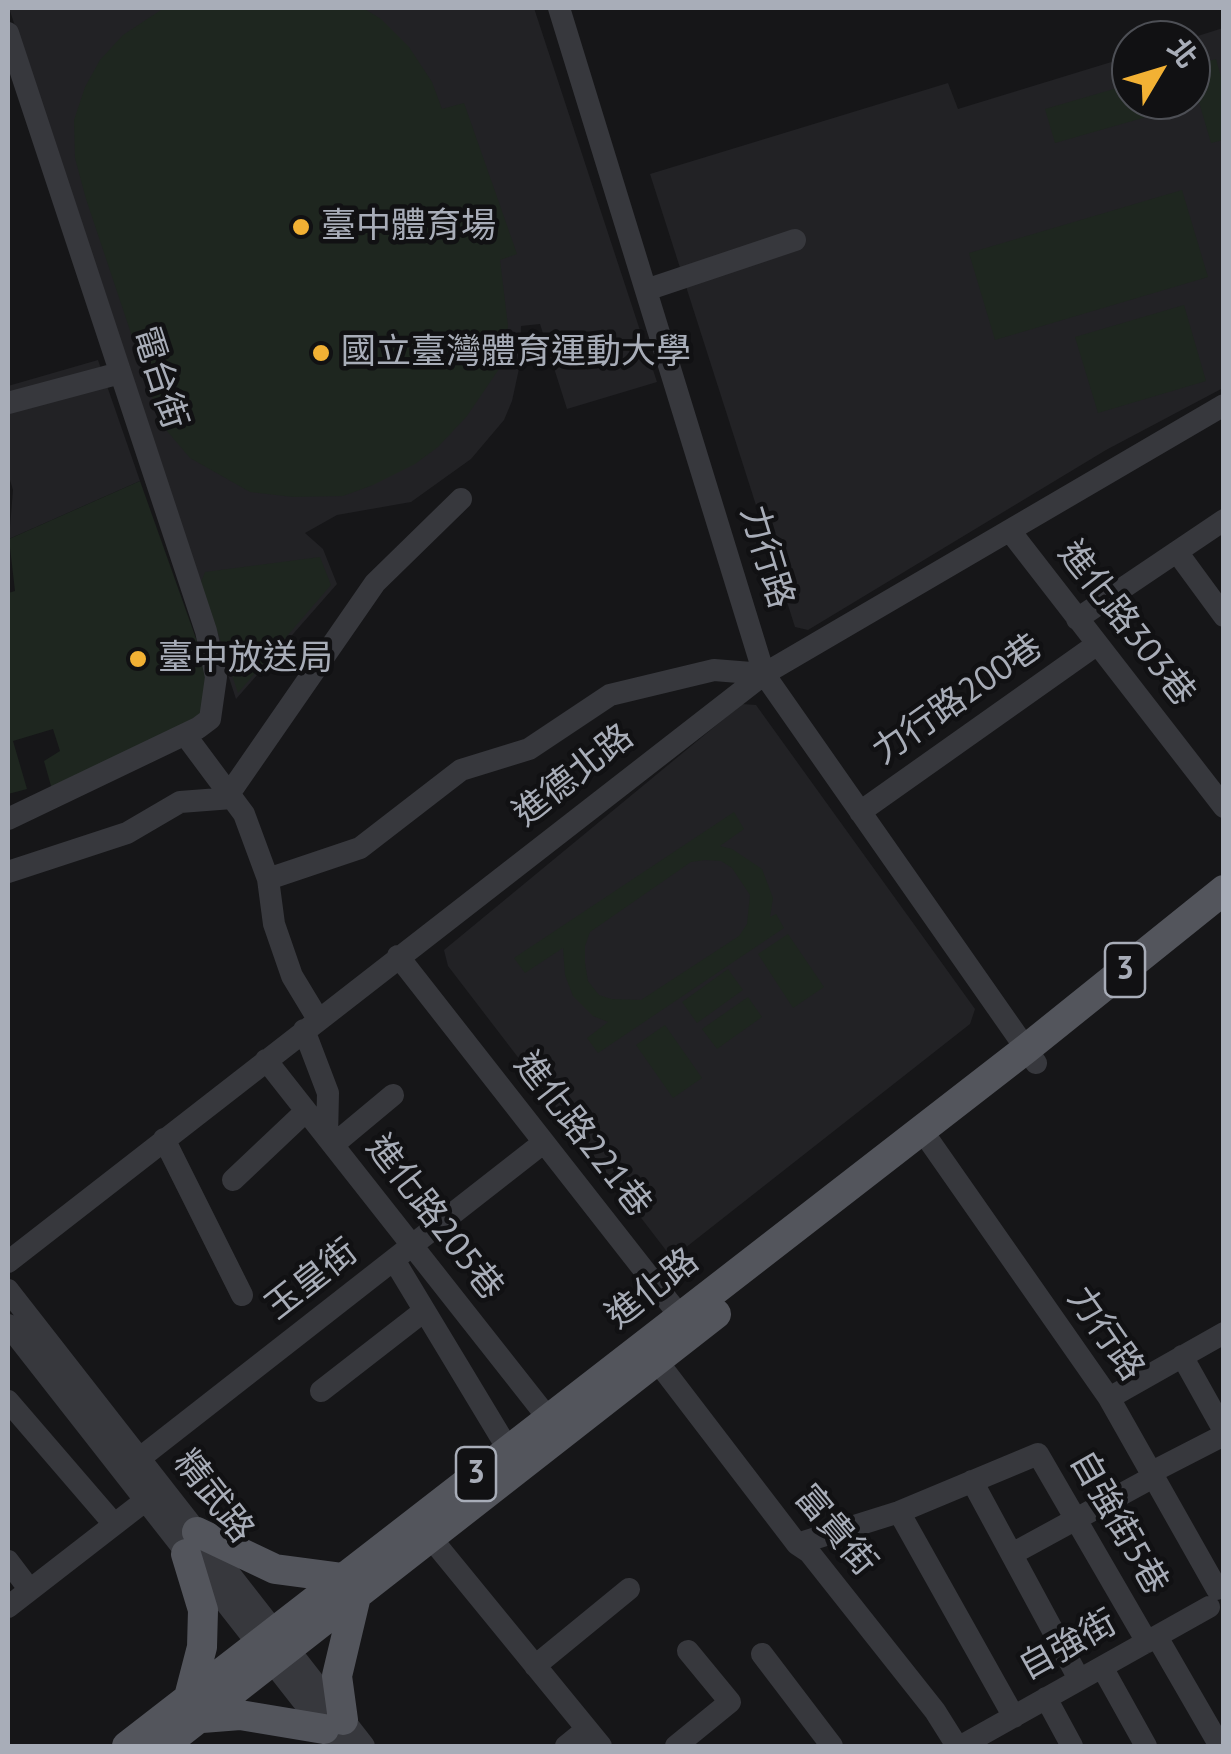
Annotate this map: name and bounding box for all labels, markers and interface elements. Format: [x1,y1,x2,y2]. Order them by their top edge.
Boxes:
north arrow [1111,20,1211,120]
text: 北 [1160,30,1207,75]
place label: 臺中體育場 [321,206,496,248]
marker: 臺中體育場 [290,216,312,238]
street label: 電台街 [123,322,195,434]
place label: 國立臺灣體育運動大學 [341,332,691,374]
marker: 國立臺灣體育運動大學 [310,342,332,364]
street label: 力行路 [731,501,801,613]
street label: 進化路303巷 [1049,533,1203,715]
street label: 力行路200巷 [865,626,1051,774]
place label: 臺中放送局 [158,638,333,680]
marker: 臺中放送局 [127,648,149,670]
street label: 進德北路 [506,716,642,836]
road number: 3 [1105,943,1145,997]
street label: 進化路221巷 [505,1044,659,1226]
street label: 進化路205巷 [357,1127,511,1309]
street label: 玉皇街 [258,1231,366,1329]
street label: 進化路 [599,1240,707,1338]
street label: 力行路 [1058,1279,1152,1389]
street label: 精武路 [164,1443,262,1551]
street label: 自強街5巷 [1060,1444,1176,1602]
road number: 3 [456,1447,496,1501]
street label: 富貴街 [785,1477,885,1585]
street label: 自強街 [1012,1602,1124,1690]

